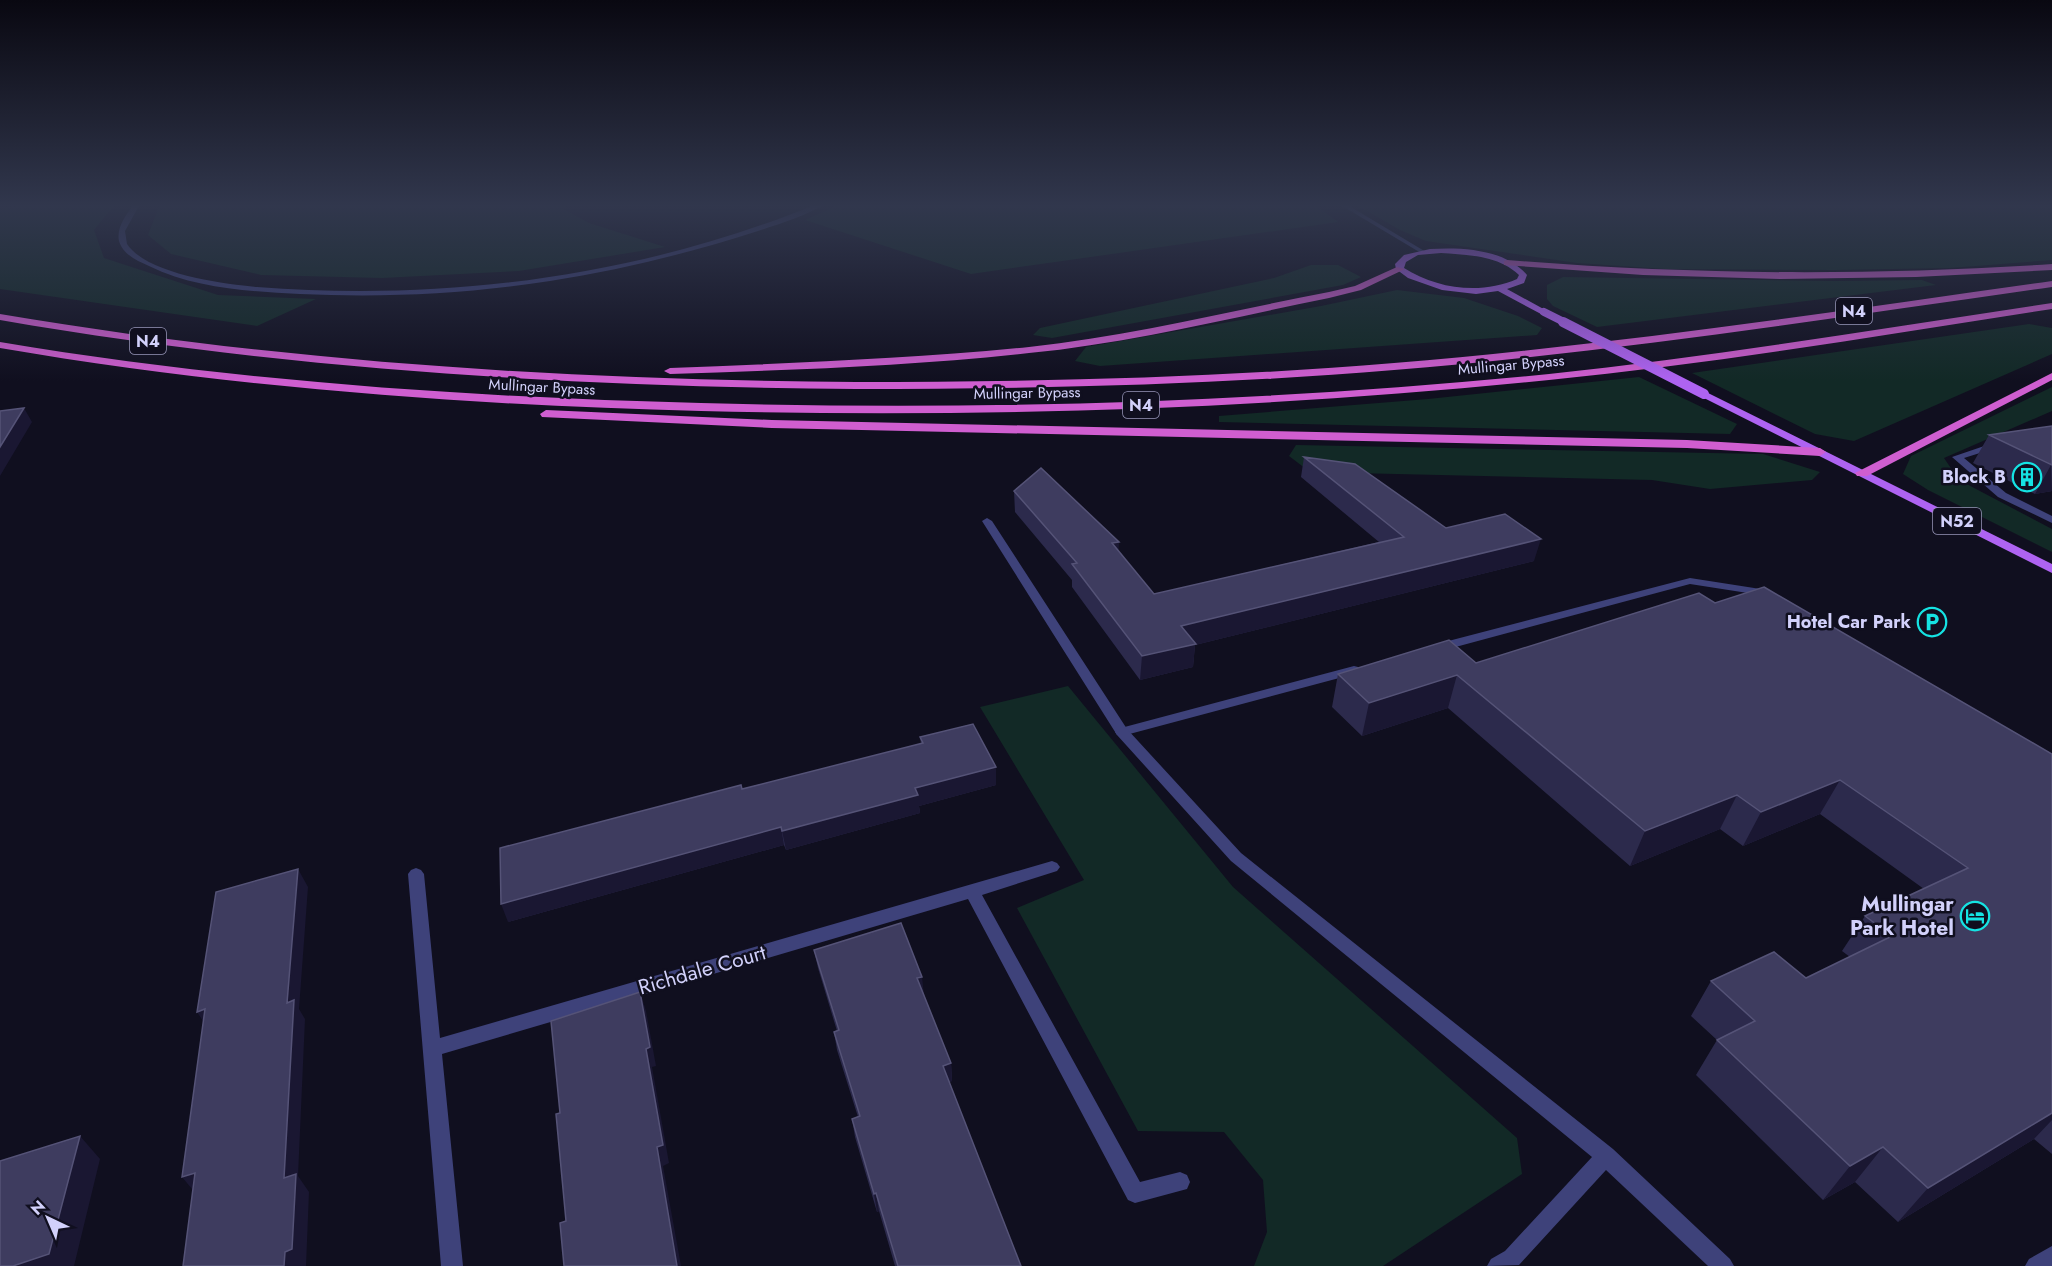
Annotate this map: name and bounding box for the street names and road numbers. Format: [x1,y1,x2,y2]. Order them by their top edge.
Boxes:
road number: N4 [1836,298,1872,324]
road number: N4 [130,328,166,354]
street label: Mullingar Bypass [1457,349,1565,381]
street label: Mullingar Bypass [488,373,596,401]
street label: Mullingar Bypass [973,381,1081,405]
road number: N4 [1123,392,1159,418]
road number: N52 [1933,508,1981,534]
street label: Richdale Court [635,937,769,1003]

